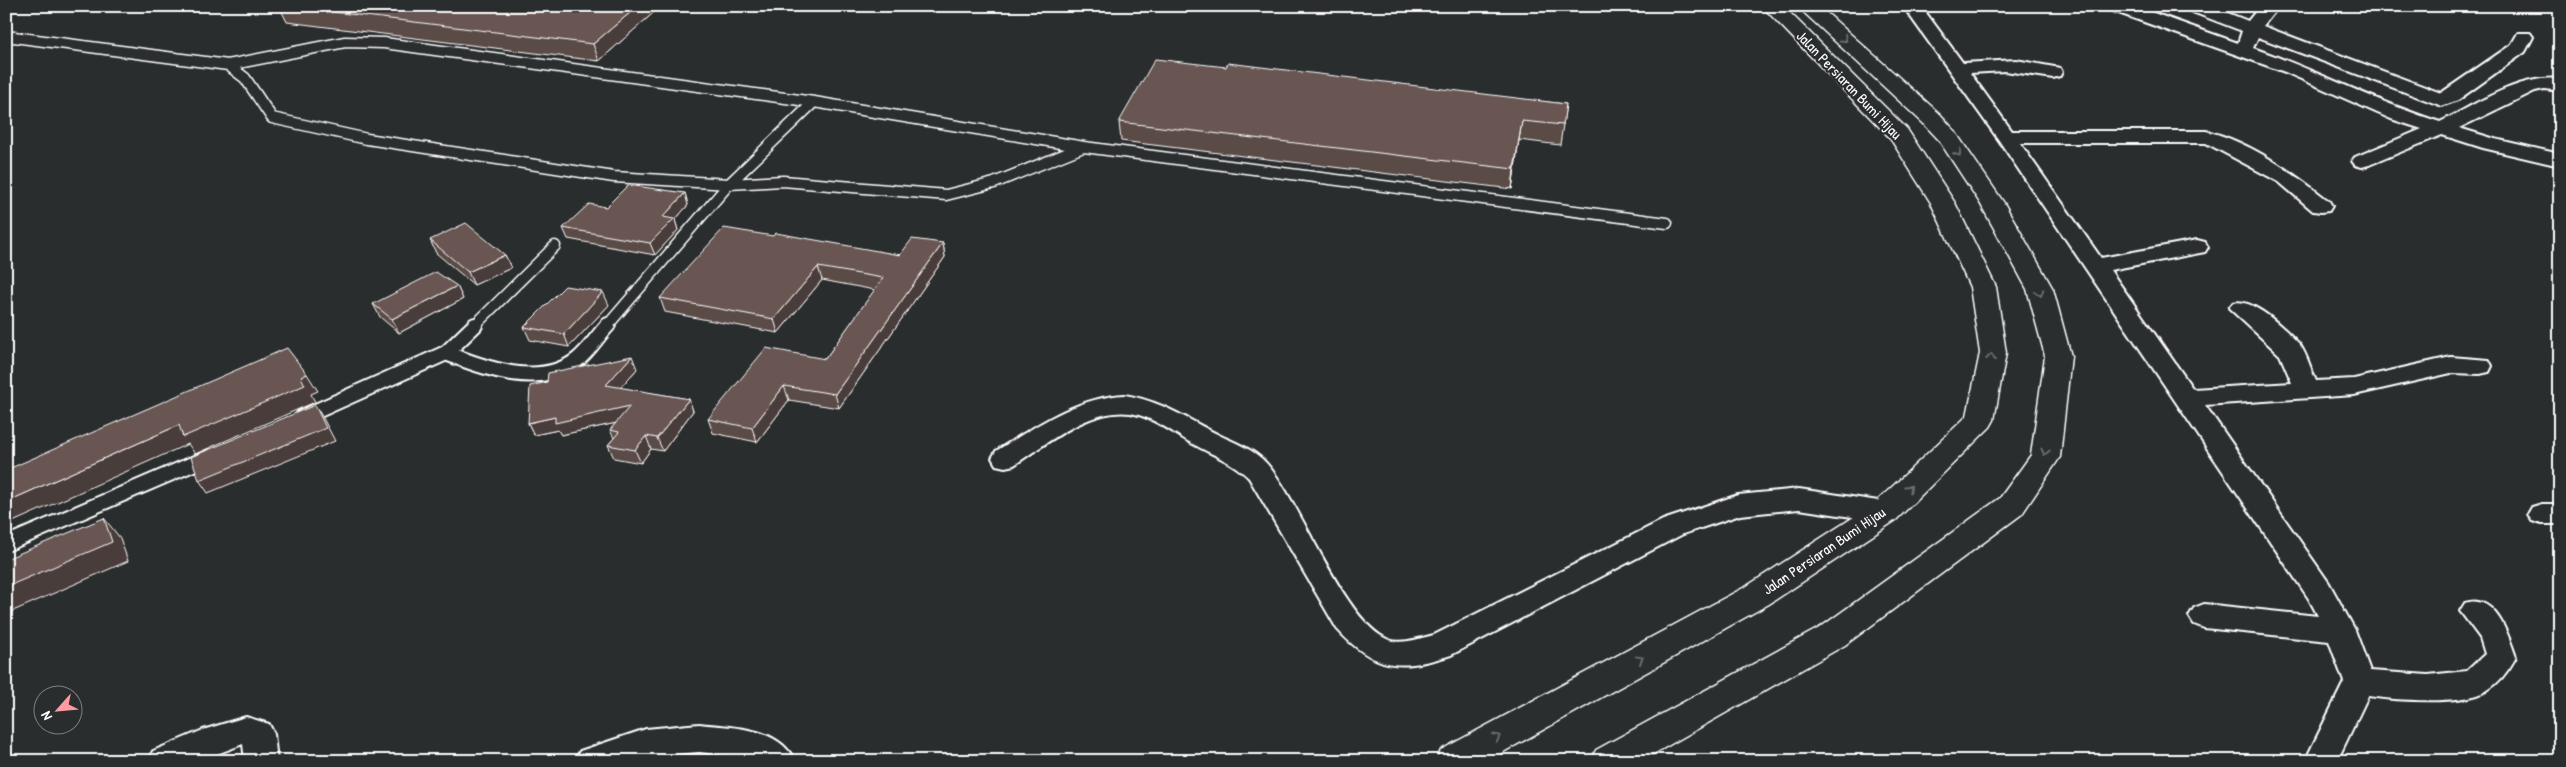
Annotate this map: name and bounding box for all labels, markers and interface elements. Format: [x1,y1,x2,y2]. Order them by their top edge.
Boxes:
street label: Jalan Persiaran Bumi Hijau [1792,26,1907,144]
one-way arrow [1838,33,1847,42]
one-way arrow [1952,148,1961,157]
one-way arrow [2034,288,2044,297]
one-way arrow [1985,353,1996,361]
one-way arrow [2040,448,2051,457]
one-way arrow [1903,485,1912,494]
street label: Jalan Persiaran Bumi Hijau [1758,502,1889,599]
one-way arrow [1634,656,1643,666]
north arrow [32,684,82,734]
text: N [36,708,56,724]
one-way arrow [1492,734,1501,744]

